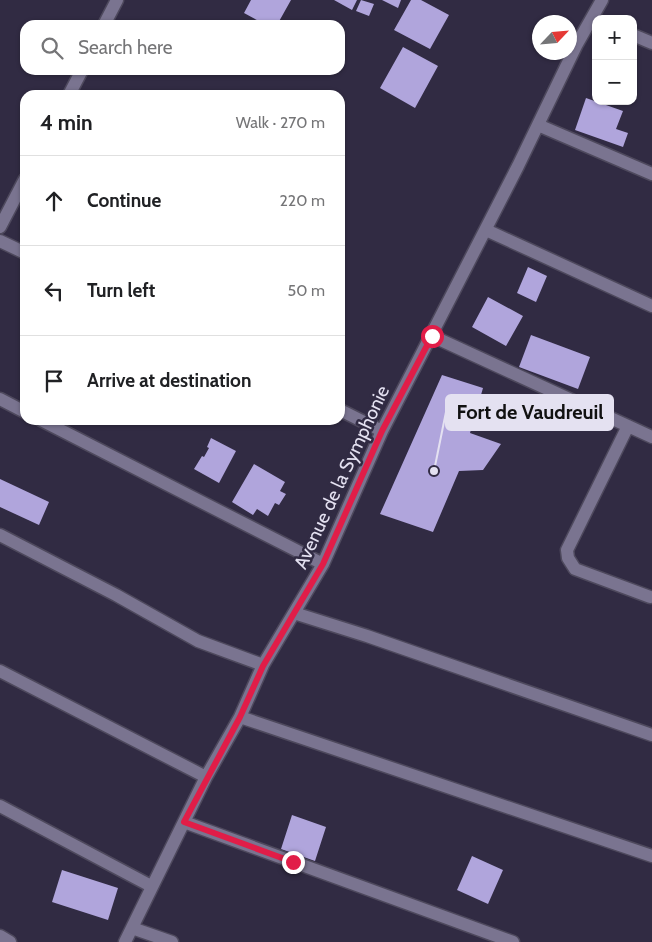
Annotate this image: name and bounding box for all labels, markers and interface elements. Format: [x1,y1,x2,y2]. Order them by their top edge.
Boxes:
north arrow [532,15,577,60]
map controls [592,15,637,105]
button: + [592,15,637,60]
search box [20,20,345,75]
icon: search [38,34,66,62]
text: Search here [78,36,172,59]
button: − [592,60,637,105]
text: 4 min [40,110,93,135]
text: Walk · 270 m [236,113,325,132]
icon: ahead [40,187,68,215]
text: Continue [87,189,161,212]
text: 220 m [279,191,325,210]
icon: left [40,277,68,305]
text: Turn left [87,279,155,302]
text: 50 m [288,281,325,300]
route start [421,325,444,348]
icon: arrive [40,367,68,395]
text: Arrive at destination [87,369,251,392]
street label: Avenue de la Symphonie [289,382,394,573]
callout: Fort de Vaudreuil [446,395,613,430]
text: Fort de Vaudreuil [456,400,604,424]
route end [282,851,305,874]

